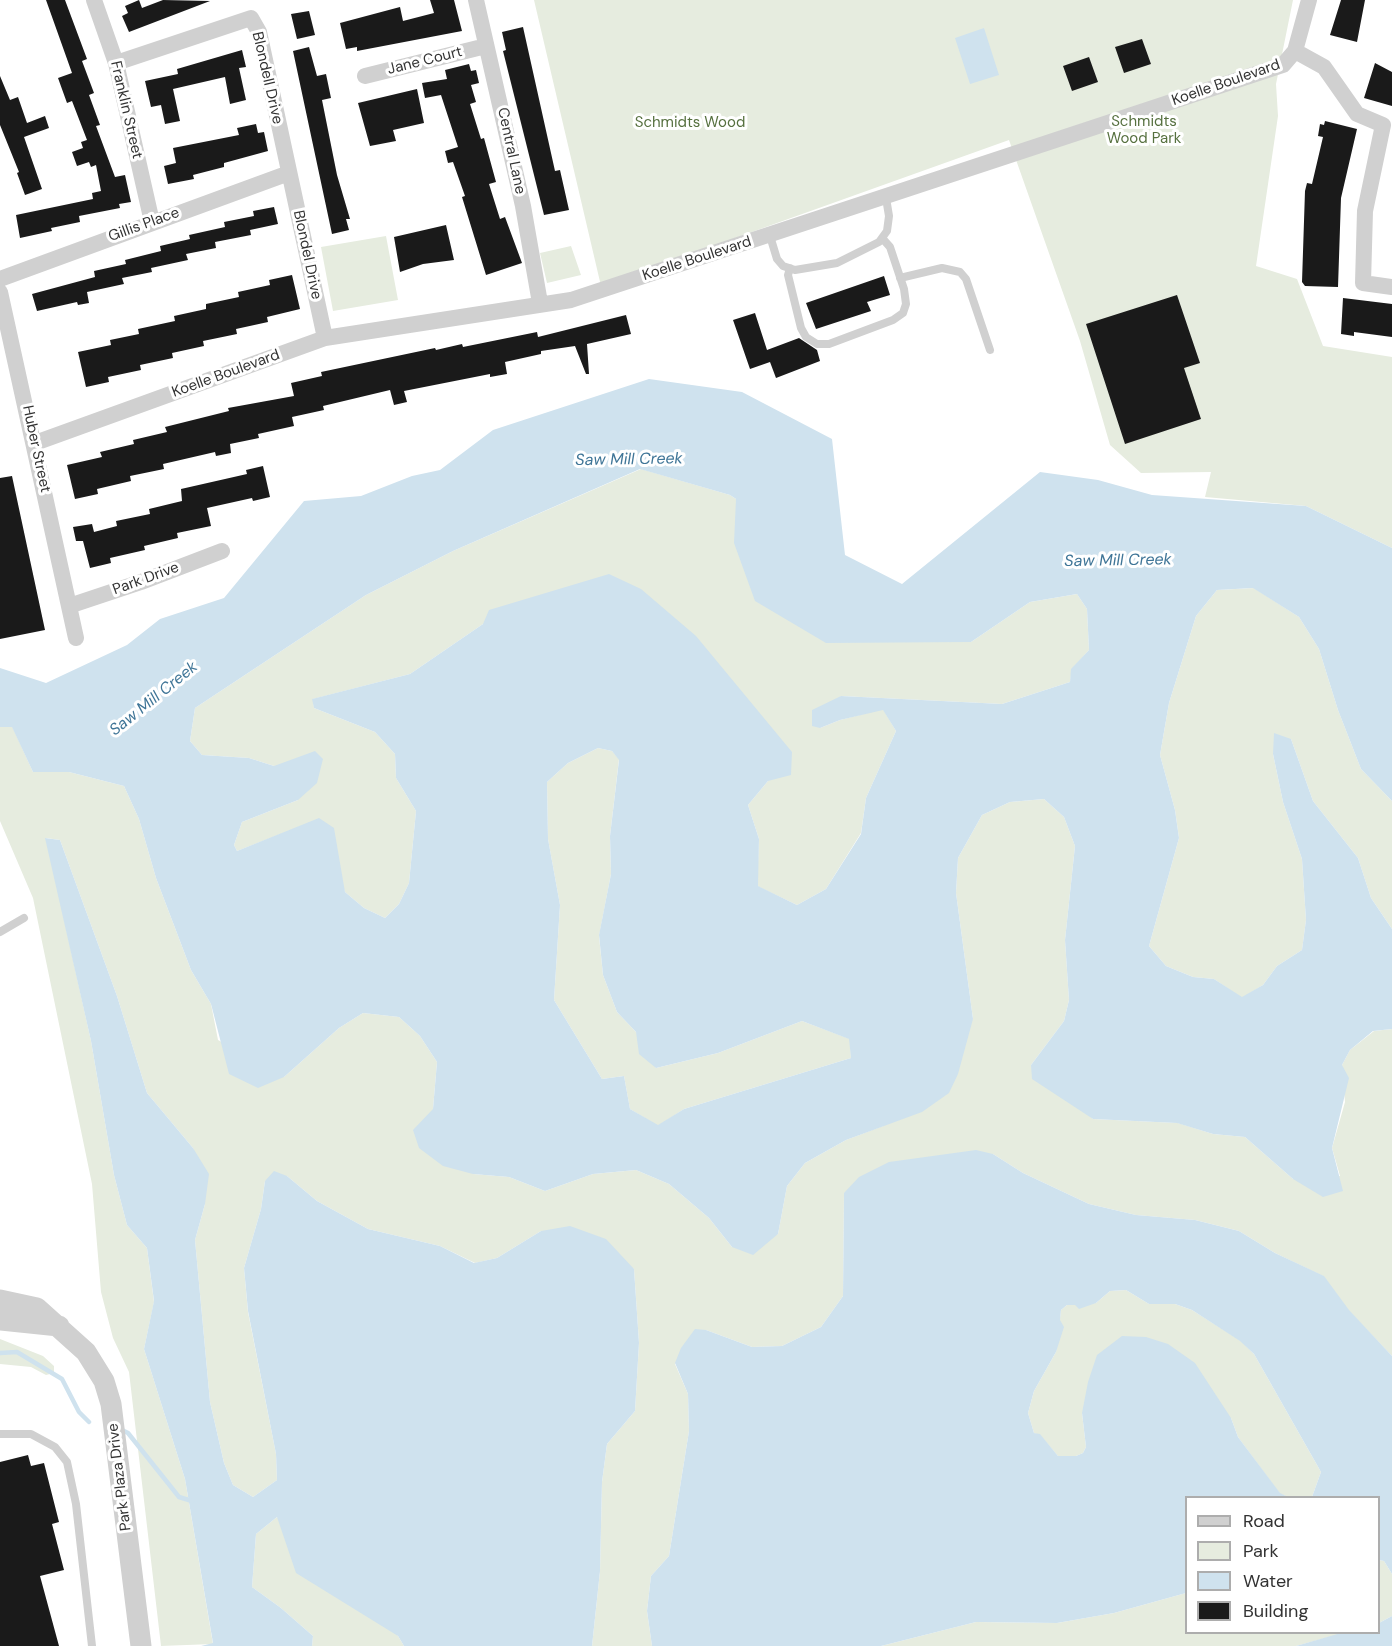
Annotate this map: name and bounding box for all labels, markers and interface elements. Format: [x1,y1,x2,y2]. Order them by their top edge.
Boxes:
street label: Blondell Drive [248,30,286,126]
street label: Jane Court [386,43,464,79]
street label: Koelle Boulevard [1169,56,1283,110]
street label: Franklin Street [106,59,146,161]
street label: Central Lane [493,106,529,196]
park label: Schmidts Wood Park [1107,113,1181,148]
park label: Schmidts Wood [635,114,745,132]
street label: Gillis Place [106,204,182,246]
street label: Blondel Drive [289,209,325,301]
street label: Koelle Boulevard [640,233,754,285]
street label: Koelle Boulevard [170,346,282,402]
street label: Huber Street [18,404,54,494]
water label: Saw Mill Creek [575,449,683,471]
water label: Saw Mill Creek [1064,550,1172,572]
street label: Park Drive [110,559,182,599]
water label: Saw Mill Creek [106,658,202,740]
street label: Park Plaza Drive [104,1422,136,1532]
legend [1185,1496,1380,1634]
text: Road [1243,1509,1285,1533]
text: Park [1243,1539,1279,1563]
text: Water [1243,1569,1293,1593]
text: Building [1243,1599,1308,1623]

